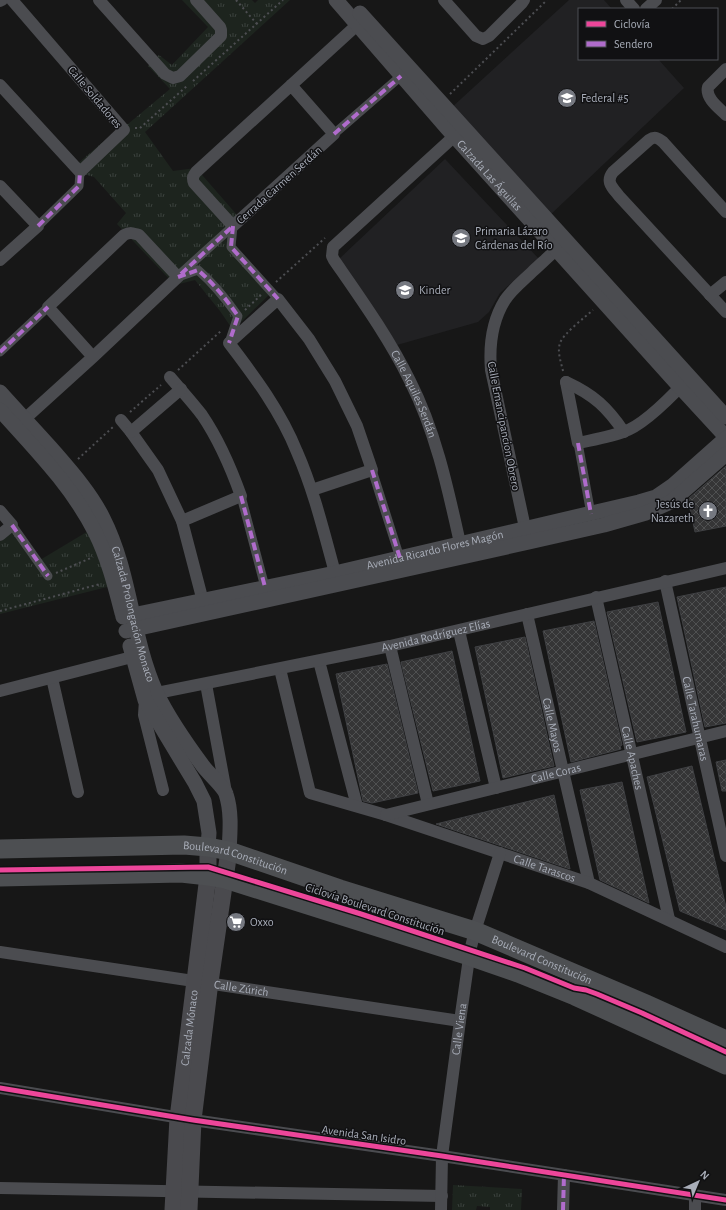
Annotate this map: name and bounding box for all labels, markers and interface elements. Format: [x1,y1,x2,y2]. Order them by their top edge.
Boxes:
legend [578,8,718,60]
text: Ciclovía [614,18,650,30]
text: Sendero [614,38,653,50]
street label: Calle Soldadores [66,64,124,130]
school or university icon: Federal #5 [556,87,578,109]
place label: Federal #5 [581,92,629,104]
street label: Calzada Las Águilas [455,137,524,213]
street label: Cerrada Carmen Serdán [234,144,324,226]
place label: Primaria Lázaro Cárdenas del Río [475,225,553,251]
school or university icon: Primaria Lázaro Cárdenas del Río [450,227,472,249]
school or university icon: Kinder [394,279,416,301]
place label: Kinder [419,284,450,296]
street label: Calle Aquiles Serdán [389,348,439,439]
street label: Calle Emancipancion Obrero [486,360,522,492]
place label: Jesús de Nazareth [651,498,694,524]
church icon: Jesús de Nazareth [697,500,719,522]
street label: Avenida Ricardo Flores Magón [365,528,504,571]
street label: Calzada Prolongación Monaco [109,545,157,684]
street label: Avenida Rodríguez Elías [380,617,491,654]
street label: Calle Tarahumaras [680,675,711,762]
street label: Calle Mayos [540,697,565,753]
street label: Calle Apaches [619,725,645,791]
street label: Calle Coras [530,761,582,785]
street label: Boulevard Constitución [183,839,289,877]
street label: Calle Tarascos [512,852,577,884]
street label: Ciclovía Boulevard Constitución [304,881,446,937]
supermarket icon: Oxxo [225,911,247,933]
place label: Oxxo [250,916,274,928]
street label: Boulevard Constitución [490,933,594,986]
street label: Calle Zúrich [213,978,269,998]
street label: Calzada Mónaco [179,989,200,1066]
street label: Calle Viena [450,1002,469,1056]
street label: Avenida San Isidro [321,1123,407,1147]
north arrow [678,1162,718,1202]
text: N [698,1169,711,1182]

